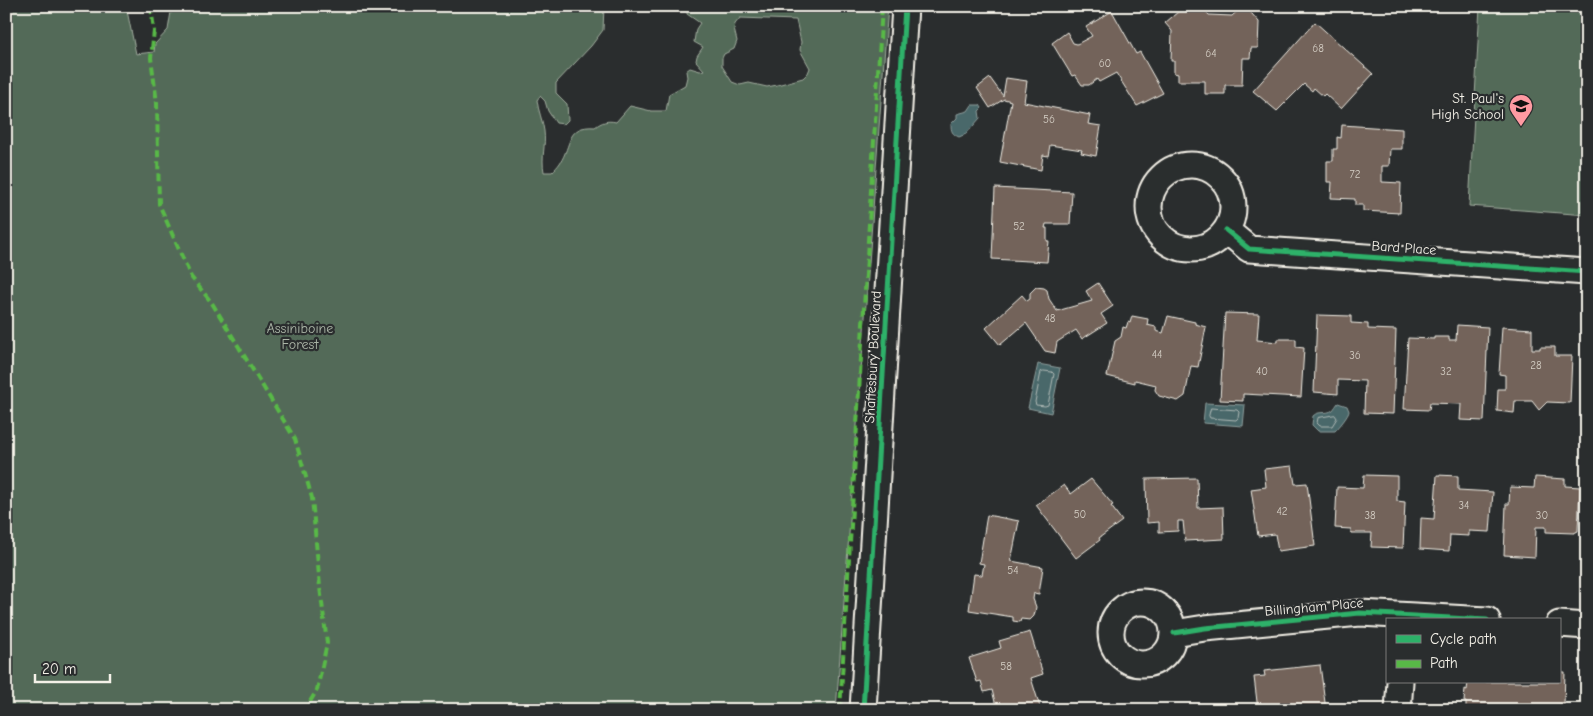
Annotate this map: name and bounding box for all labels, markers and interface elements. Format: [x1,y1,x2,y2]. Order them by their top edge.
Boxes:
house number: 68 [1312,42,1324,55]
house number: 64 [1205,47,1217,60]
house number: 60 [1099,57,1111,70]
place label: St. Paul's High School [1431,90,1504,123]
school or university icon: St. Paul's High School [1508,93,1534,127]
house number: 56 [1043,113,1055,126]
house number: 72 [1350,168,1361,181]
house number: 52 [1013,220,1025,233]
street label: Bard Place [1371,237,1437,259]
street label: Shaftesbury Boulevard [861,290,885,424]
house number: 48 [1045,312,1056,325]
park label: Assiniboine Forest [267,320,333,353]
house number: 44 [1152,348,1162,361]
house number: 36 [1349,349,1361,362]
house number: 28 [1530,359,1542,372]
house number: 40 [1256,365,1268,378]
house number: 32 [1440,365,1452,378]
house number: 34 [1459,499,1469,512]
house number: 42 [1276,505,1288,518]
house number: 50 [1074,508,1086,521]
house number: 38 [1364,509,1376,522]
house number: 30 [1536,509,1548,522]
house number: 54 [1007,564,1019,577]
street label: Billingham Place [1264,594,1364,620]
legend [1386,618,1560,684]
text: Cycle path [1430,630,1497,648]
scale bar [35,651,110,683]
text: Path [1430,654,1458,672]
text: 20 m [42,660,76,678]
house number: 58 [1000,660,1012,673]

